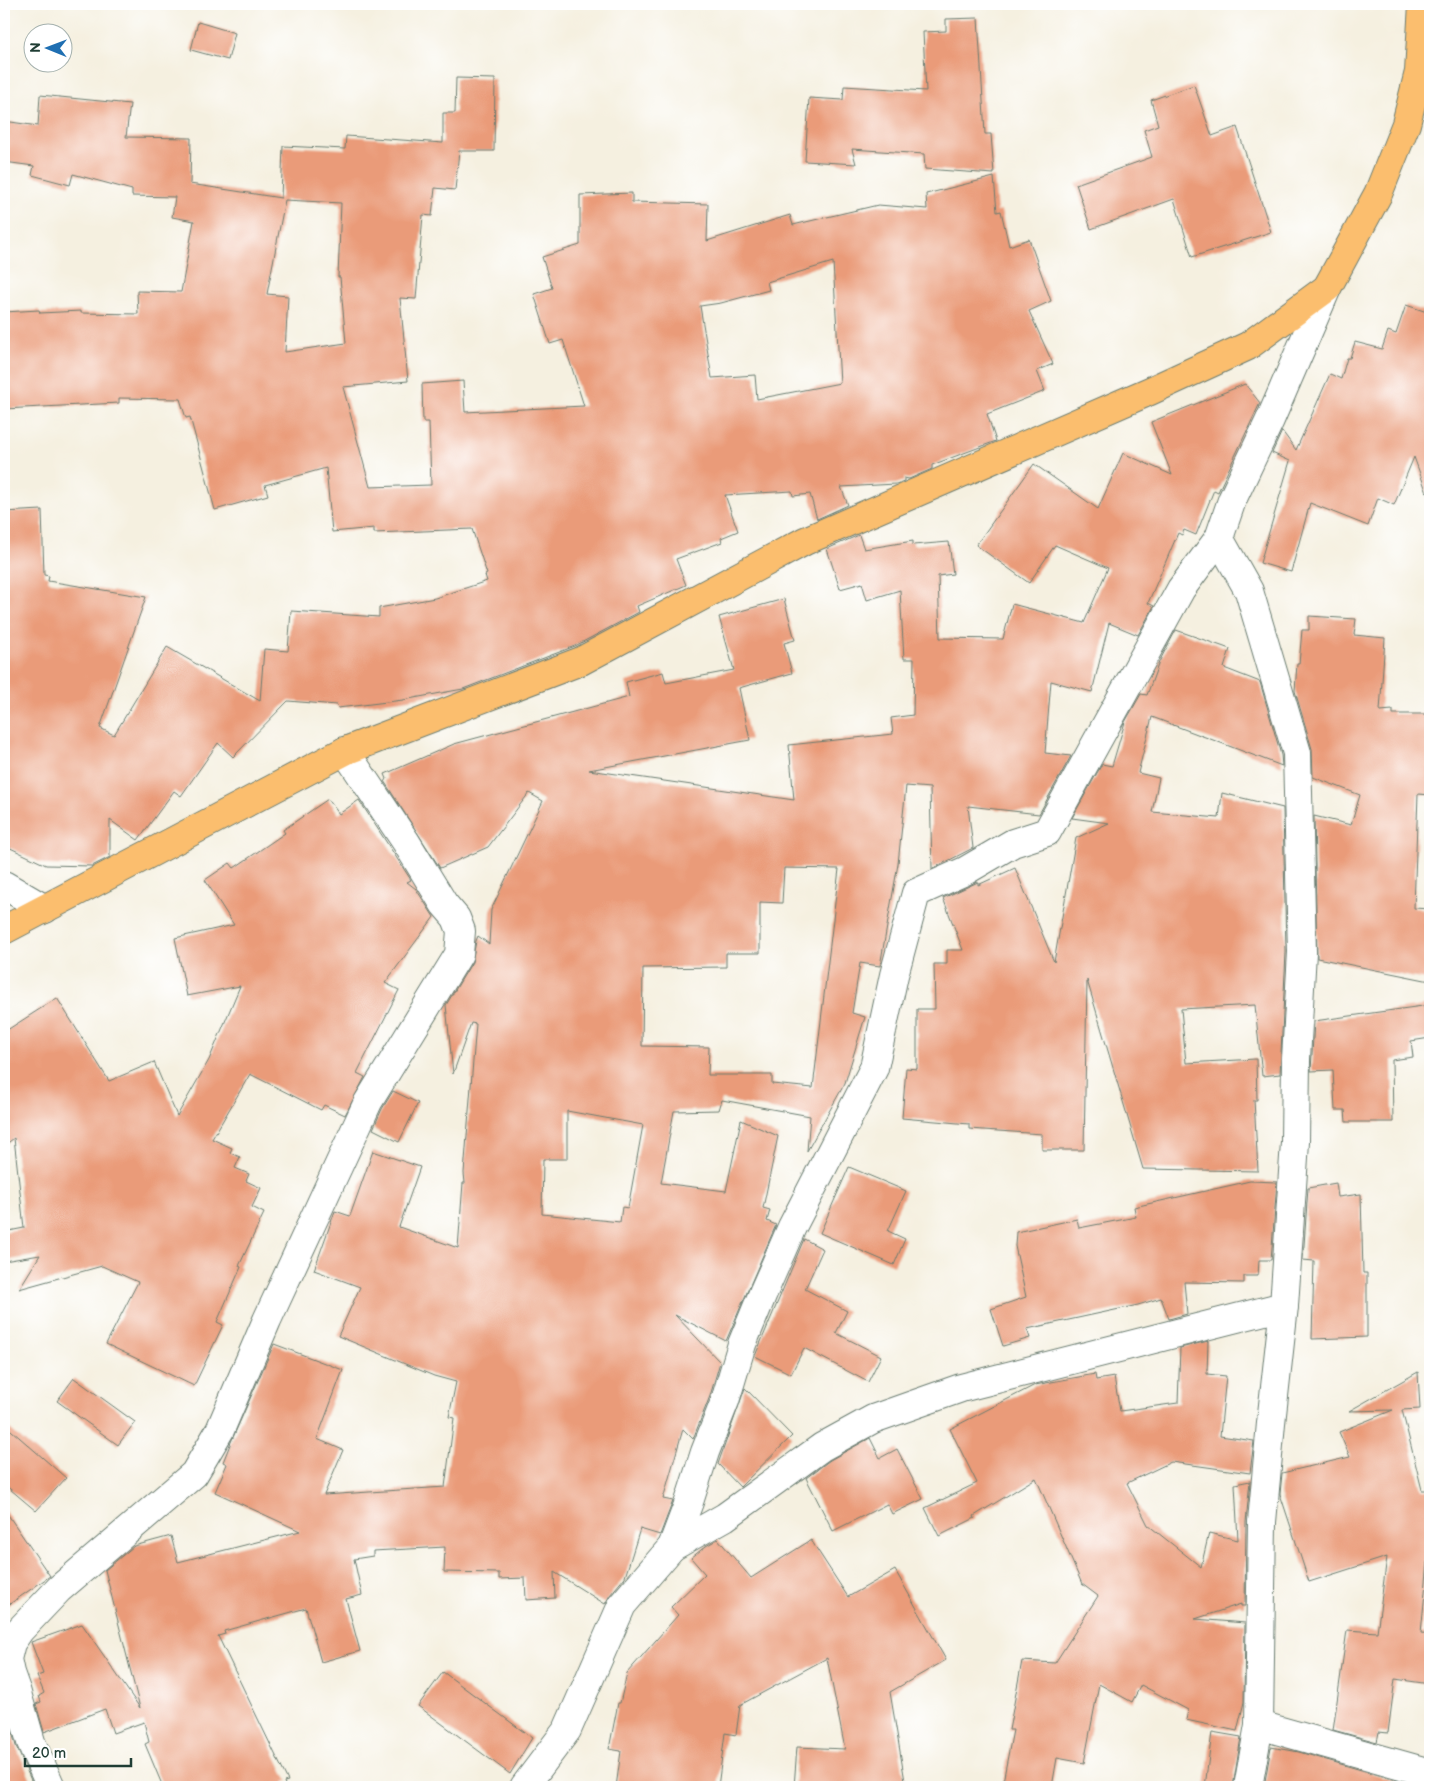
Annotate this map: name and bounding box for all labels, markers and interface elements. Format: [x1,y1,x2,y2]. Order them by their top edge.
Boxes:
north arrow [22,22,72,72]
text: N [27,42,44,53]
scale bar [25,1736,131,1768]
text: 20 m [32,1744,66,1763]

